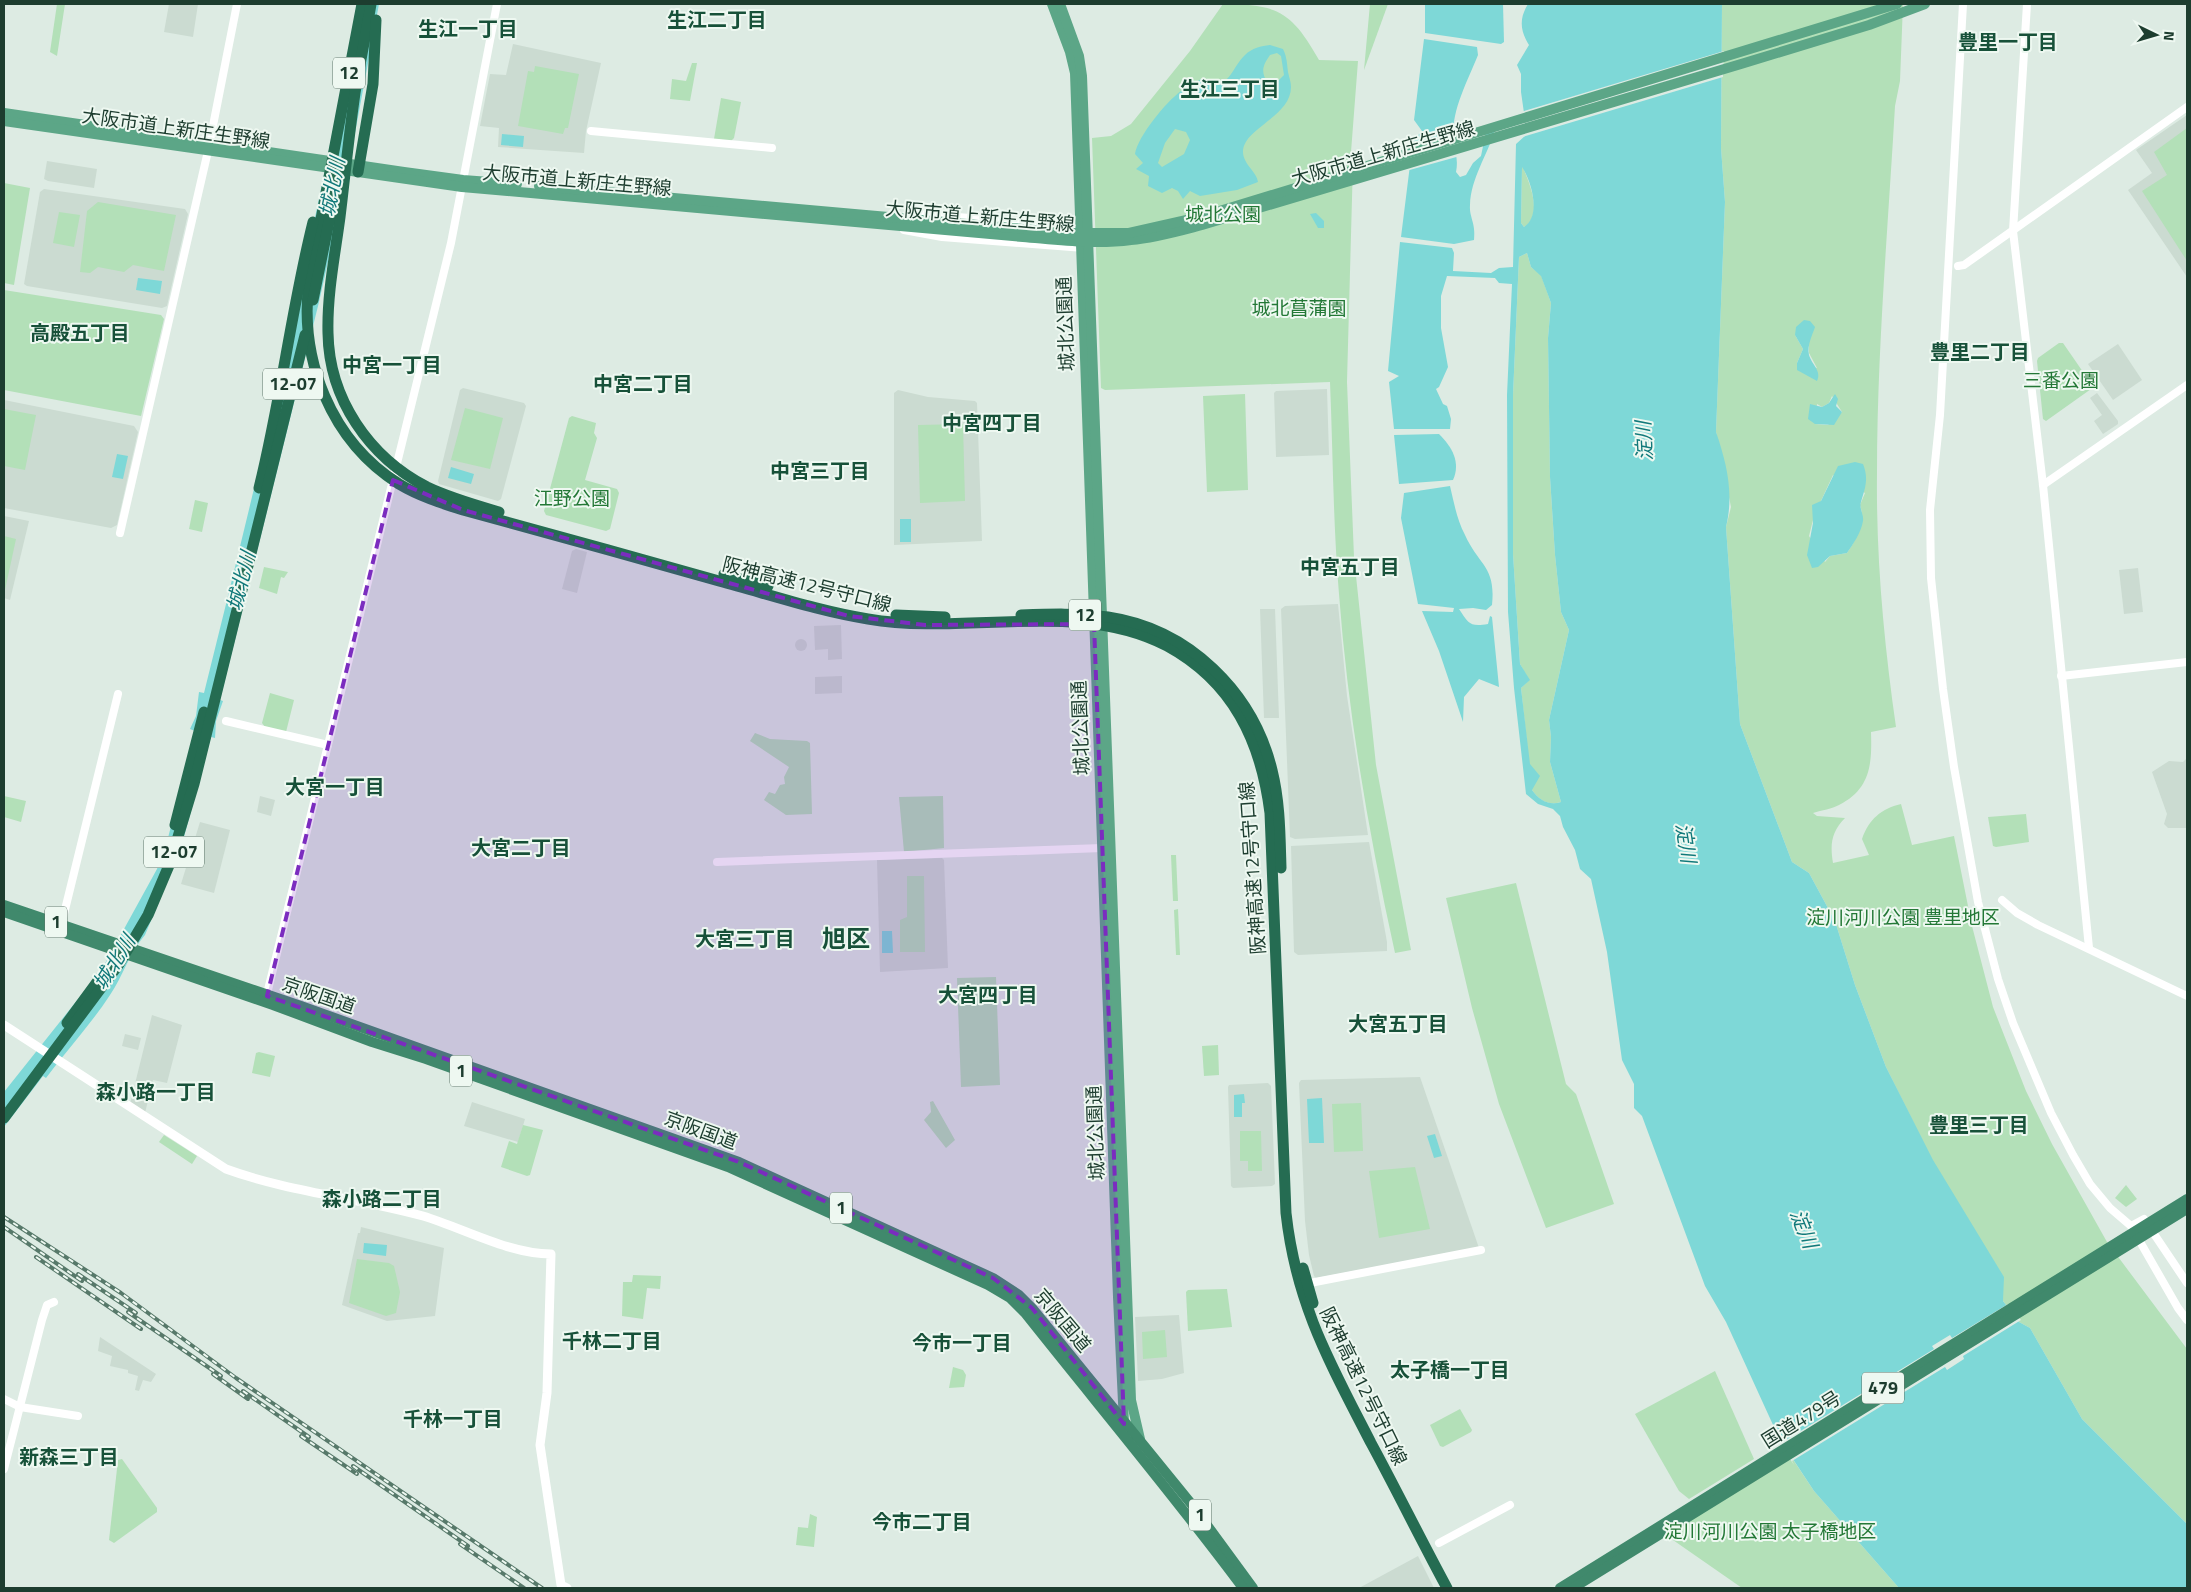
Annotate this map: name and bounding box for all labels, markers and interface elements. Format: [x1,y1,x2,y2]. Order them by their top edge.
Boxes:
district label: 生江二丁目 [667,4,767,35]
north arrow [2131,10,2181,60]
district label: 生江一丁目 [418,13,518,44]
district label: 豊里一丁目 [1958,26,2058,57]
text: N [2159,30,2180,42]
road number: 12 [333,58,365,88]
district label: 生江三丁目 [1180,73,1280,104]
street label: 大阪市道上新庄生野線 [80,100,272,155]
street label: 大阪市道上新庄生野線 [1288,112,1478,193]
water label: 城北川 [311,153,353,219]
street label: 大阪市道上新庄生野線 [481,157,673,202]
street label: 大阪市道上新庄生野線 [884,193,1076,238]
park label: 城北公園 [1185,199,1261,228]
street label: 城北公園通 [1048,276,1081,372]
park label: 城北菖蒲園 [1251,293,1347,322]
district label: 高殿五丁目 [30,317,130,348]
district label: 豊里二丁目 [1930,336,2030,367]
district label: 中宮一丁目 [342,349,442,380]
park label: 三番公園 [2023,365,2099,394]
road number: 12-07 [263,368,323,399]
district label: 中宮二丁目 [593,368,693,399]
district label: 中宮四丁目 [942,407,1042,438]
water label: 淀川 [1627,418,1660,462]
district label: 中宮三丁目 [770,455,870,486]
park label: 江野公園 [534,483,610,512]
water label: 城北川 [218,546,263,614]
street label: 阪神高速12号守口線 [720,548,895,619]
district label: 中宮五丁目 [1300,551,1400,582]
road number: 12 [1069,600,1101,630]
street label: 城北公園通 [1063,680,1096,776]
district label: 大宮一丁目 [285,771,385,802]
street label: 阪神高速12号守口線 [1231,781,1272,955]
water label: 淀川 [1668,821,1705,867]
district label: 大宮二丁目 [471,832,571,863]
road number: 12-07 [144,836,204,868]
park label: 淀川河川公園 豊里地区 [1806,902,2000,931]
road number: 1 [45,906,67,938]
district label: 旭区 [822,920,870,956]
district label: 大宮三丁目 [695,923,795,954]
water label: 城北川 [85,926,144,995]
street label: 京阪国道 [279,968,360,1021]
district label: 大宮四丁目 [938,979,1038,1010]
district label: 大宮五丁目 [1348,1008,1448,1039]
road number: 1 [450,1056,472,1086]
district label: 森小路一丁目 [96,1076,216,1107]
street label: 城北公園通 [1078,1085,1111,1181]
street label: 京阪国道 [660,1103,742,1156]
district label: 豊里三丁目 [1929,1109,2029,1140]
district label: 森小路二丁目 [322,1183,442,1214]
road number: 1 [830,1192,852,1224]
water label: 淀川 [1783,1204,1827,1255]
street label: 京阪国道 [1028,1281,1099,1358]
street label: 阪神高速12号守口線 [1313,1302,1415,1470]
district label: 千林二丁目 [562,1325,662,1356]
district label: 今市一丁目 [912,1327,1012,1358]
district label: 太子橋一丁目 [1390,1354,1510,1385]
road number: 479 [1862,1372,1904,1404]
street label: 国道479号 [1755,1383,1846,1454]
district label: 千林一丁目 [403,1403,503,1434]
district label: 新森三丁目 [19,1441,119,1472]
road number: 1 [1189,1500,1211,1530]
district label: 今市二丁目 [872,1506,972,1537]
park label: 淀川河川公園 太子橋地区 [1663,1516,1877,1545]

